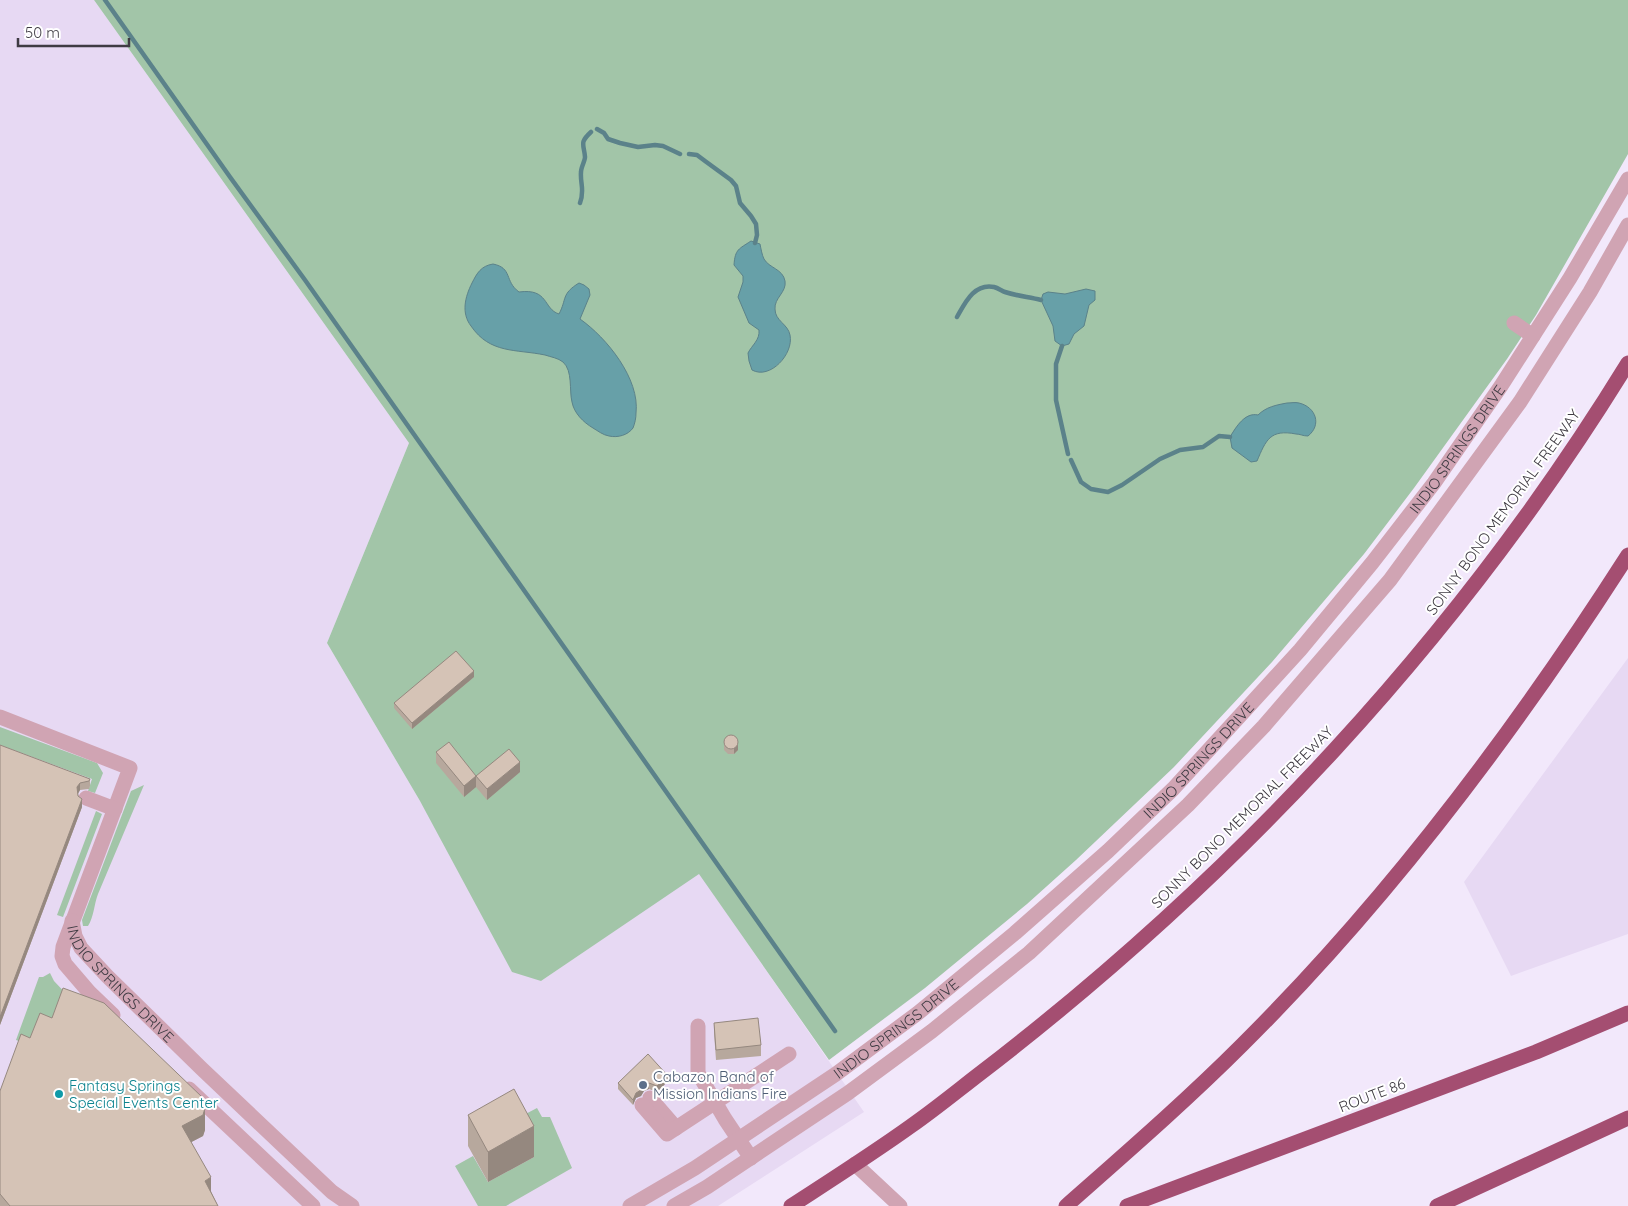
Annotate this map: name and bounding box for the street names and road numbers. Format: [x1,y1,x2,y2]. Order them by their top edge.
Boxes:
street label: INDIO SPRINGS DRIVE [1405,381,1509,517]
street label: SONNY BONO MEMORIAL FREEWAY [1422,405,1584,619]
street label: INDIO SPRINGS DRIVE [1139,698,1258,822]
street label: SONNY BONO MEMORIAL FREEWAY [1147,722,1337,912]
street label: INDIO SPRINGS DRIVE [64,923,178,1046]
street label: INDIO SPRINGS DRIVE [829,974,962,1082]
street label: ROUTE 86 [1336,1074,1408,1116]

